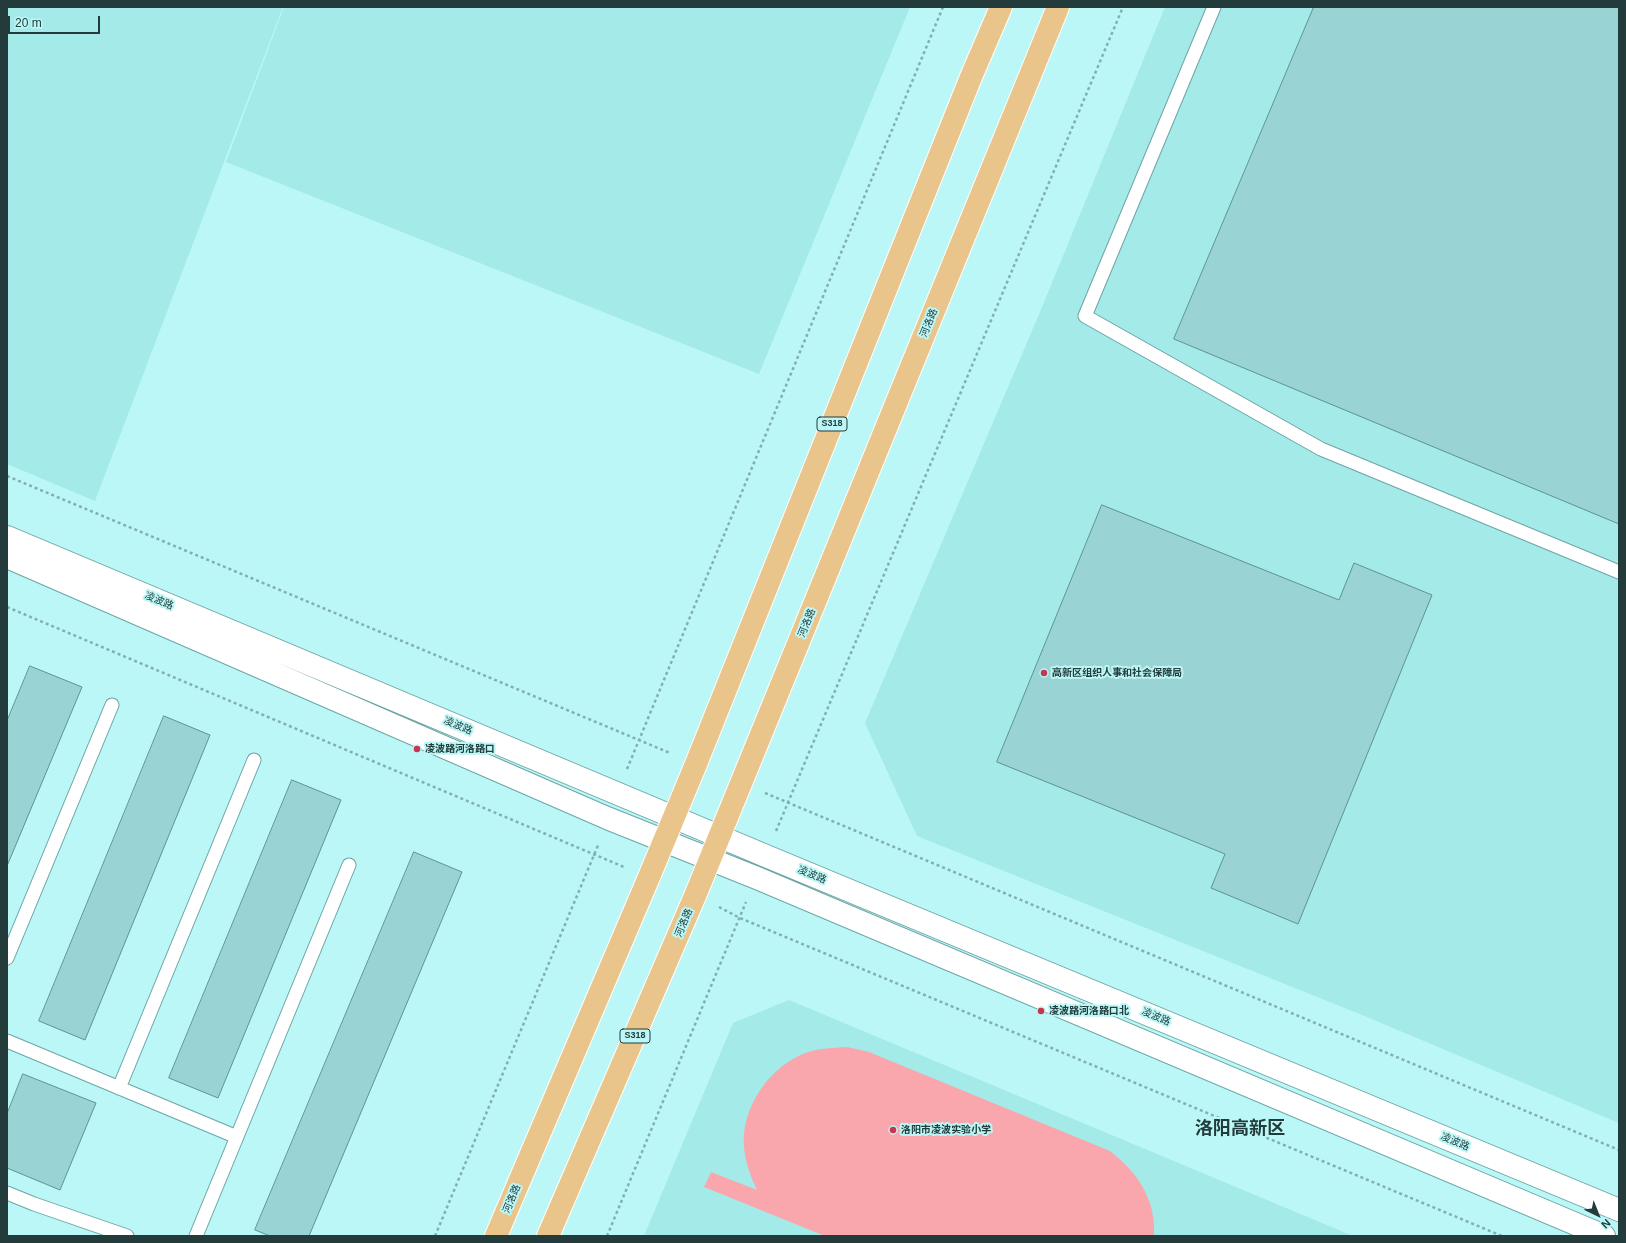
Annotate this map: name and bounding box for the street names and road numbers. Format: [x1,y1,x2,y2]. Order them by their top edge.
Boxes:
street label: 河洛路 [918,307,940,339]
road number: S318 [817,417,847,431]
street label: 凌波路 [143,590,175,612]
street label: 河洛路 [796,607,818,639]
street label: 凌波路 [442,715,474,737]
street label: 凌波路 [796,864,828,886]
street label: 河洛路 [673,907,695,939]
street label: 凌波路 [1140,1006,1172,1028]
road number: S318 [620,1029,650,1043]
street label: 凌波路 [1439,1131,1471,1153]
street label: 河洛路 [501,1183,523,1215]

